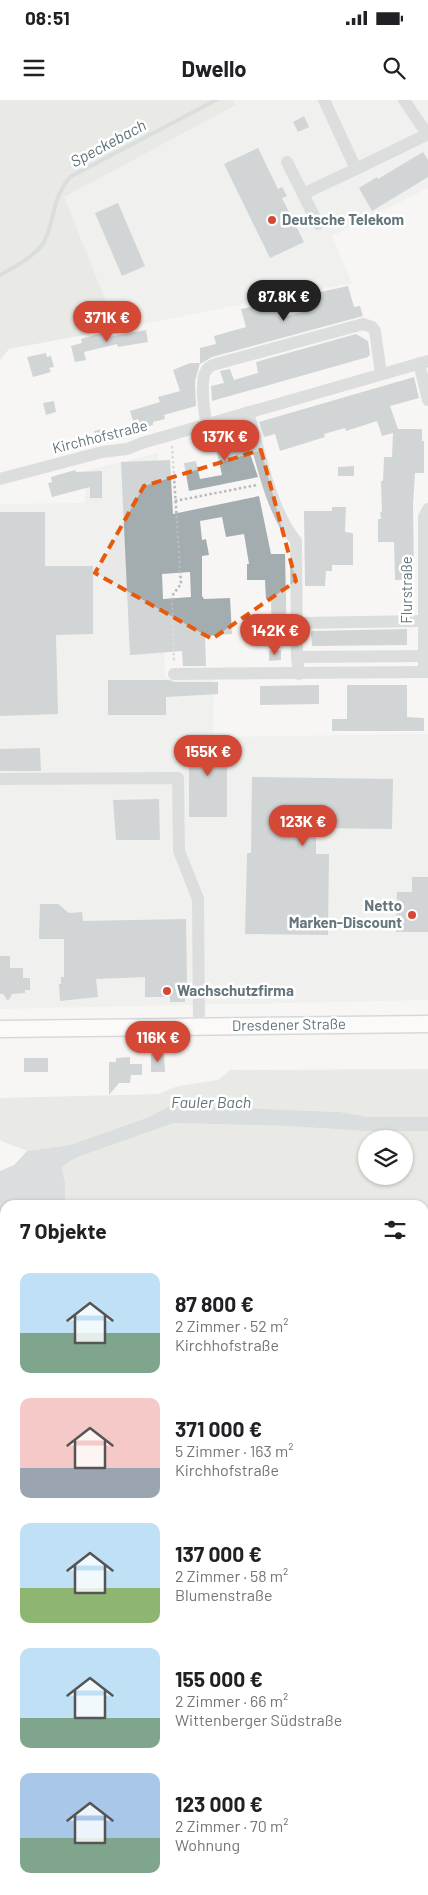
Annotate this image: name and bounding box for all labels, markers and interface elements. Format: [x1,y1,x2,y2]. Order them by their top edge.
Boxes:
text: 08:51 [25,6,70,29]
icon: menu [20,54,48,82]
icon: search [380,54,408,82]
text: Dwello [181,55,247,81]
water label: Speckebach [67,115,149,170]
place label: Deutsche Telekom [282,210,404,228]
marker: Deutsche Telekom [266,214,278,226]
pin: 87.8K € [238,280,330,322]
text: 87.8K € [258,286,310,305]
pin: 371K € [66,300,148,343]
text: 371K € [84,307,130,326]
street label: Kirchhofstraße [50,416,149,457]
pin: 137K € [184,420,266,462]
text: 137K € [202,426,248,445]
street label: Flurstraße [397,556,415,624]
pin: 142K € [234,614,316,656]
text: 142K € [251,620,299,639]
pin: 155K € [167,734,249,777]
text: 155K € [185,741,231,760]
pin: 123K € [262,804,344,847]
text: 123K € [280,811,326,830]
place label: Netto Marken-Discount [289,896,402,931]
marker: Netto Marken-Discount [406,909,418,921]
place label: Wachschutzfirma [177,981,294,999]
marker: Wachschutzfirma [161,985,173,997]
street label: Dresdener Straße [232,1014,346,1034]
pin: 116K € [117,1020,199,1063]
text: 116K € [136,1027,180,1046]
water label: Fauler Bach [171,1092,251,1111]
map controls [358,1130,413,1185]
button: layers [358,1130,413,1185]
icon: filters [381,1216,409,1244]
text: 7 Objekte [20,1218,107,1243]
text: 87 800 € [175,1291,254,1316]
icon: home [60,1293,120,1353]
text: 2 Zimmer · 52 m² [175,1316,289,1335]
text: Kirchhofstraße [175,1335,279,1354]
text: 371 000 € [175,1416,262,1441]
icon: home [60,1418,120,1478]
text: 5 Zimmer · 163 m² [175,1441,293,1460]
text: Kirchhofstraße [175,1460,279,1479]
text: 137 000 € [175,1541,262,1566]
icon: home [60,1543,120,1603]
text: 2 Zimmer · 58 m² [175,1566,288,1585]
text: Blumenstraße [175,1585,272,1604]
text: 155 000 € [175,1666,263,1691]
icon: home [60,1668,120,1728]
text: 2 Zimmer · 66 m² [175,1691,288,1710]
text: Wittenberger Südstraße [175,1710,342,1729]
text: 123 000 € [175,1791,263,1816]
icon: home [60,1793,120,1853]
text: 2 Zimmer · 70 m² [175,1816,288,1835]
text: Wohnung [175,1835,240,1854]

